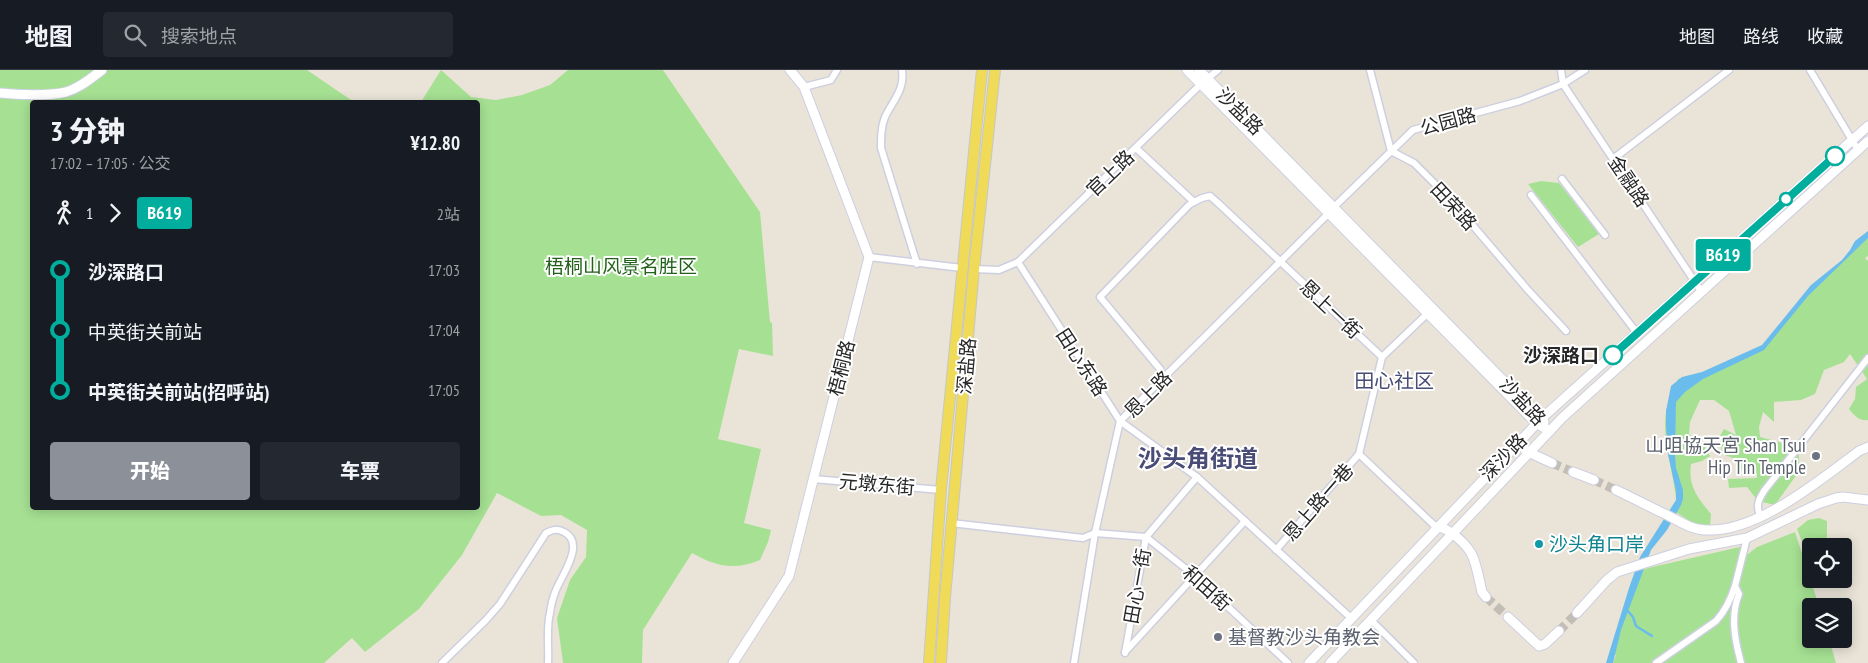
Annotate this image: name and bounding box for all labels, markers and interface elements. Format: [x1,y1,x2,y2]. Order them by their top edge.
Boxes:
search box [103,12,453,57]
text: 地图 [25,21,73,52]
icon: search [121,21,149,49]
text: 搜索地点 [161,24,237,48]
text: 地图 [1679,25,1715,48]
text: 路线 [1743,25,1779,48]
text: 收藏 [1807,25,1843,48]
street label: 沙盐路 [1211,82,1269,140]
street label: 公园路 [1417,102,1479,140]
text: 3 分钟 [50,112,125,149]
text: ¥12.80 [411,131,460,155]
street label: 官上路 [1081,145,1139,201]
unlabelled marker [1825,146,1845,166]
street label: 金融路 [1603,151,1655,211]
text: 17:02 – 17:05 · 公交 [50,153,170,173]
street label: 田荣路 [1426,177,1482,235]
unlabelled marker [1779,192,1793,206]
icon: walk [50,199,78,227]
icon: forward [101,199,129,227]
text: B619 [147,201,182,224]
text: 1 [86,203,93,223]
text: 2站 [437,204,460,224]
line badge: B619 [1688,239,1758,271]
text: B619 [1706,243,1740,266]
park label: 梧桐山风景名胜区 [545,254,697,278]
text: 沙深路口 [88,260,164,284]
text: 17:03 [428,260,460,280]
street label: 恩上一街 [1295,274,1367,344]
text: 中英街关前站 [88,320,202,344]
text: 17:04 [428,320,460,340]
street label: 田心东路 [1051,324,1113,400]
street label: 梧桐路 [822,337,860,399]
street label: 深盐路 [952,337,980,395]
place label: 沙深路口 [1523,343,1599,367]
marker: 沙深路口 [1603,345,1623,365]
street label: 恩上路 [1119,365,1177,423]
district label: 田心社区 [1354,368,1434,394]
street label: 沙盐路 [1495,372,1551,430]
text: 中英街关前站(招呼站) [88,380,270,404]
text: 17:05 [428,380,460,400]
street label: 深沙路 [1475,428,1531,486]
place label: 山咀協天宮 Shan Tsui Hip Tin Temple [1645,433,1806,479]
button: 开始 [50,442,250,500]
button: 车票 [260,442,460,500]
district label: 沙头角街道 [1138,443,1258,474]
marker: 山咀協天宮 Shan Tsui Hip Tin Temple [1810,450,1822,462]
street label: 恩上路一巷 [1278,458,1358,546]
street label: 元墩东街 [838,469,916,499]
place label: 沙头角口岸 [1549,532,1644,556]
marker: 沙头角口岸 [1533,538,1545,550]
map controls [1802,538,1852,648]
button: locate [1802,538,1852,588]
street label: 田心一街 [1119,546,1155,626]
street label: 和田街 [1178,560,1236,616]
button: layers [1802,598,1852,648]
place label: 基督教沙头角教会 [1228,625,1380,649]
marker: 基督教沙头角教会 [1212,631,1224,643]

